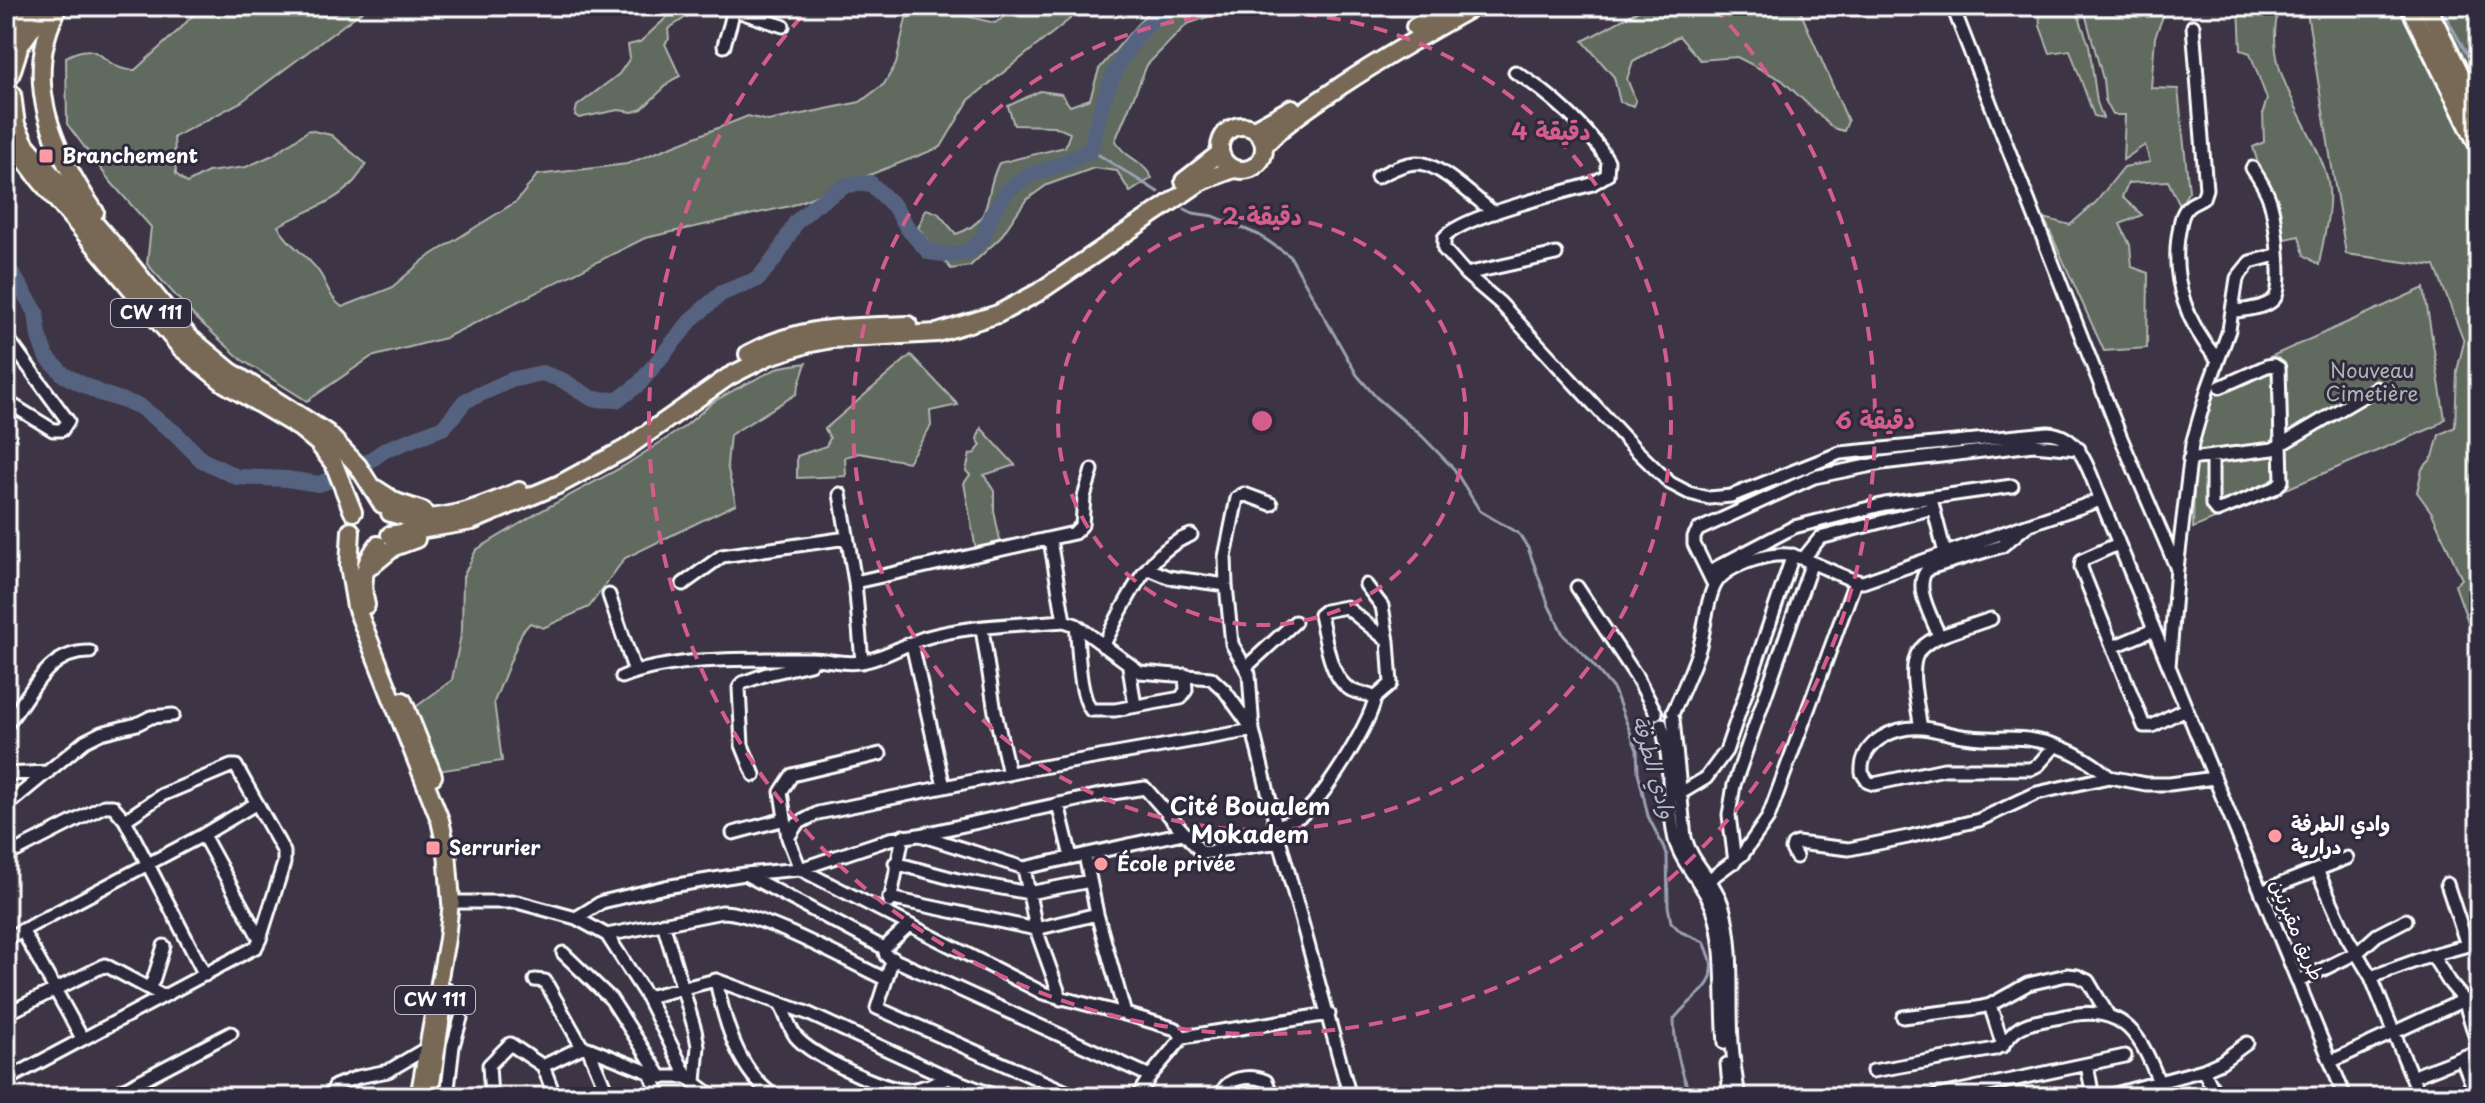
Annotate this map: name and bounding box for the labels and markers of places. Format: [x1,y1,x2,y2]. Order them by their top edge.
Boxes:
place label: Branchement [62,140,198,170]
marker: Branchement [37,147,55,165]
centre of rings [1248,407,1276,435]
place label: وادي الطرفة درارية [2291,808,2390,861]
marker: وادي الطرفة درارية [2266,827,2284,845]
place label: Serrurier [449,832,541,862]
marker: Serrurier [424,839,442,857]
place label: École privée [1117,848,1236,878]
marker: École privée [1092,855,1110,873]

